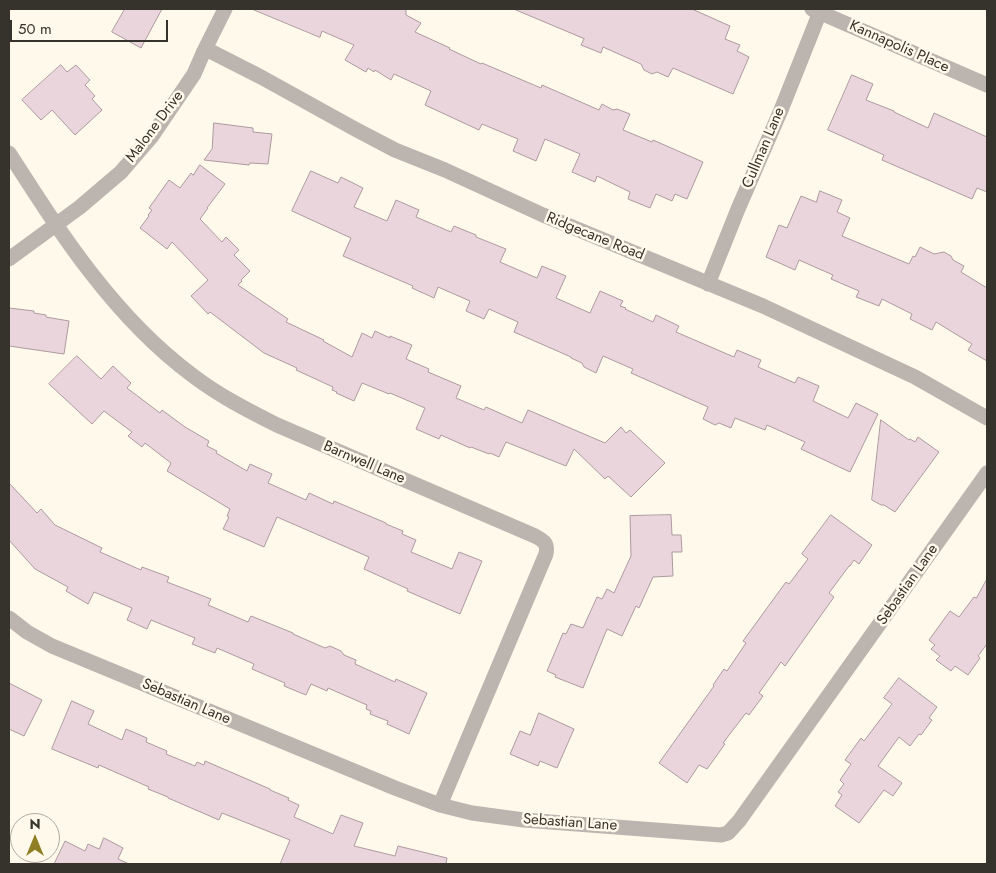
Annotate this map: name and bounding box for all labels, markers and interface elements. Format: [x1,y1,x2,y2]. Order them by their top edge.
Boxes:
scale bar [12,10,170,42]
street label: Kannapolis Place [846,17,952,77]
text: 50 m [18,18,52,40]
street label: Malone Drive [122,88,188,166]
street label: Cullman Lane [739,105,789,191]
street label: Ridgecane Road [543,209,647,265]
street label: Barnwell Lane [320,438,408,488]
street label: Sebastian Lane [874,541,942,629]
street label: Sebastian Lane [139,675,233,729]
street label: Sebastian Lane [522,811,618,835]
north arrow [10,813,60,863]
text: N [29,814,41,834]

